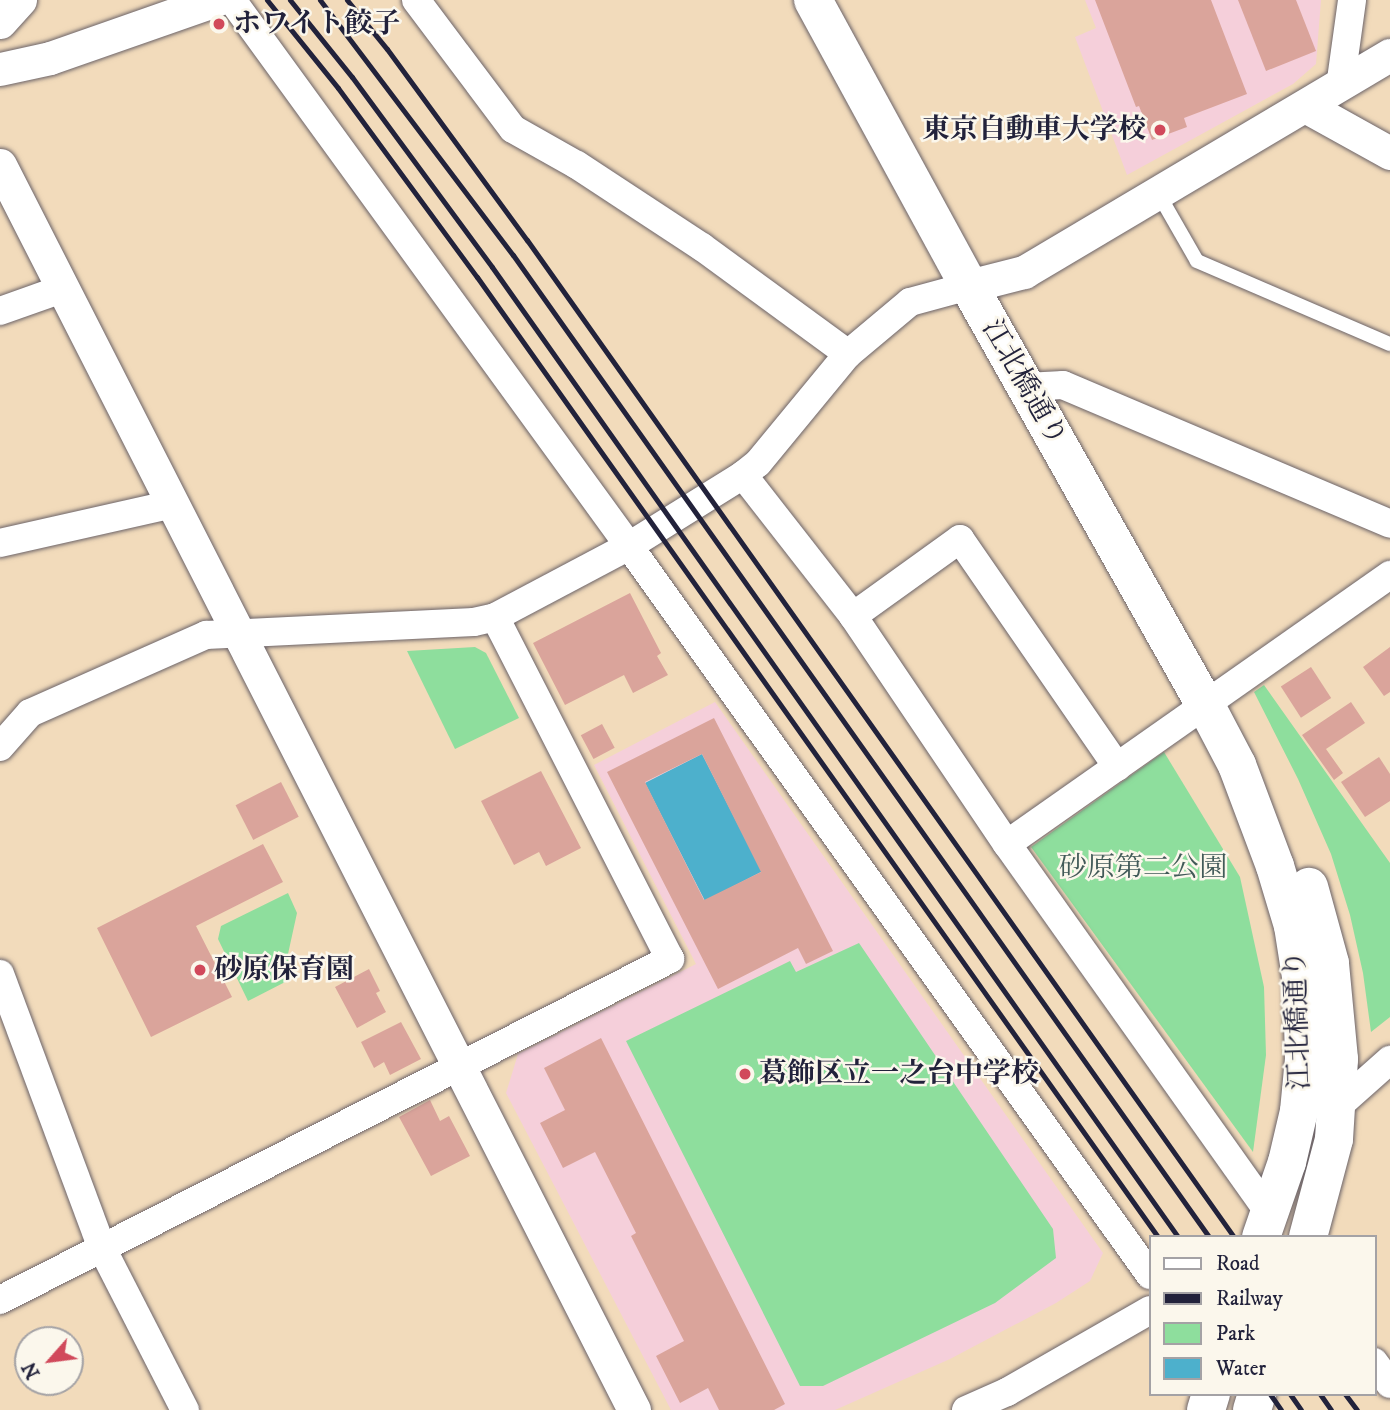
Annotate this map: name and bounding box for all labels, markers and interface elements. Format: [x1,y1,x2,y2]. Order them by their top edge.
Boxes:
place label: ホワイト餃子 [233,7,401,41]
marker: ホワイト餃子 [211,16,227,32]
place label: 東京自動車大学校 [922,113,1146,147]
marker: 東京自動車大学校 [1152,122,1168,138]
street label: 江北橋通り [974,314,1074,452]
park label: 砂原第二公園 [1059,851,1227,885]
street label: 江北橋通り [1279,949,1317,1091]
place label: 砂原保育園 [214,953,354,987]
marker: 砂原保育園 [192,962,208,978]
place label: 葛飾区立一之台中学校 [759,1057,1039,1091]
marker: 葛飾区立一之台中学校 [737,1066,753,1082]
legend [1148,1235,1376,1396]
text: Road [1216,1251,1260,1277]
text: Railway [1216,1286,1283,1312]
text: Park [1216,1321,1255,1347]
north arrow [14,1326,84,1396]
text: Water [1216,1356,1266,1382]
text: N [18,1358,46,1382]

